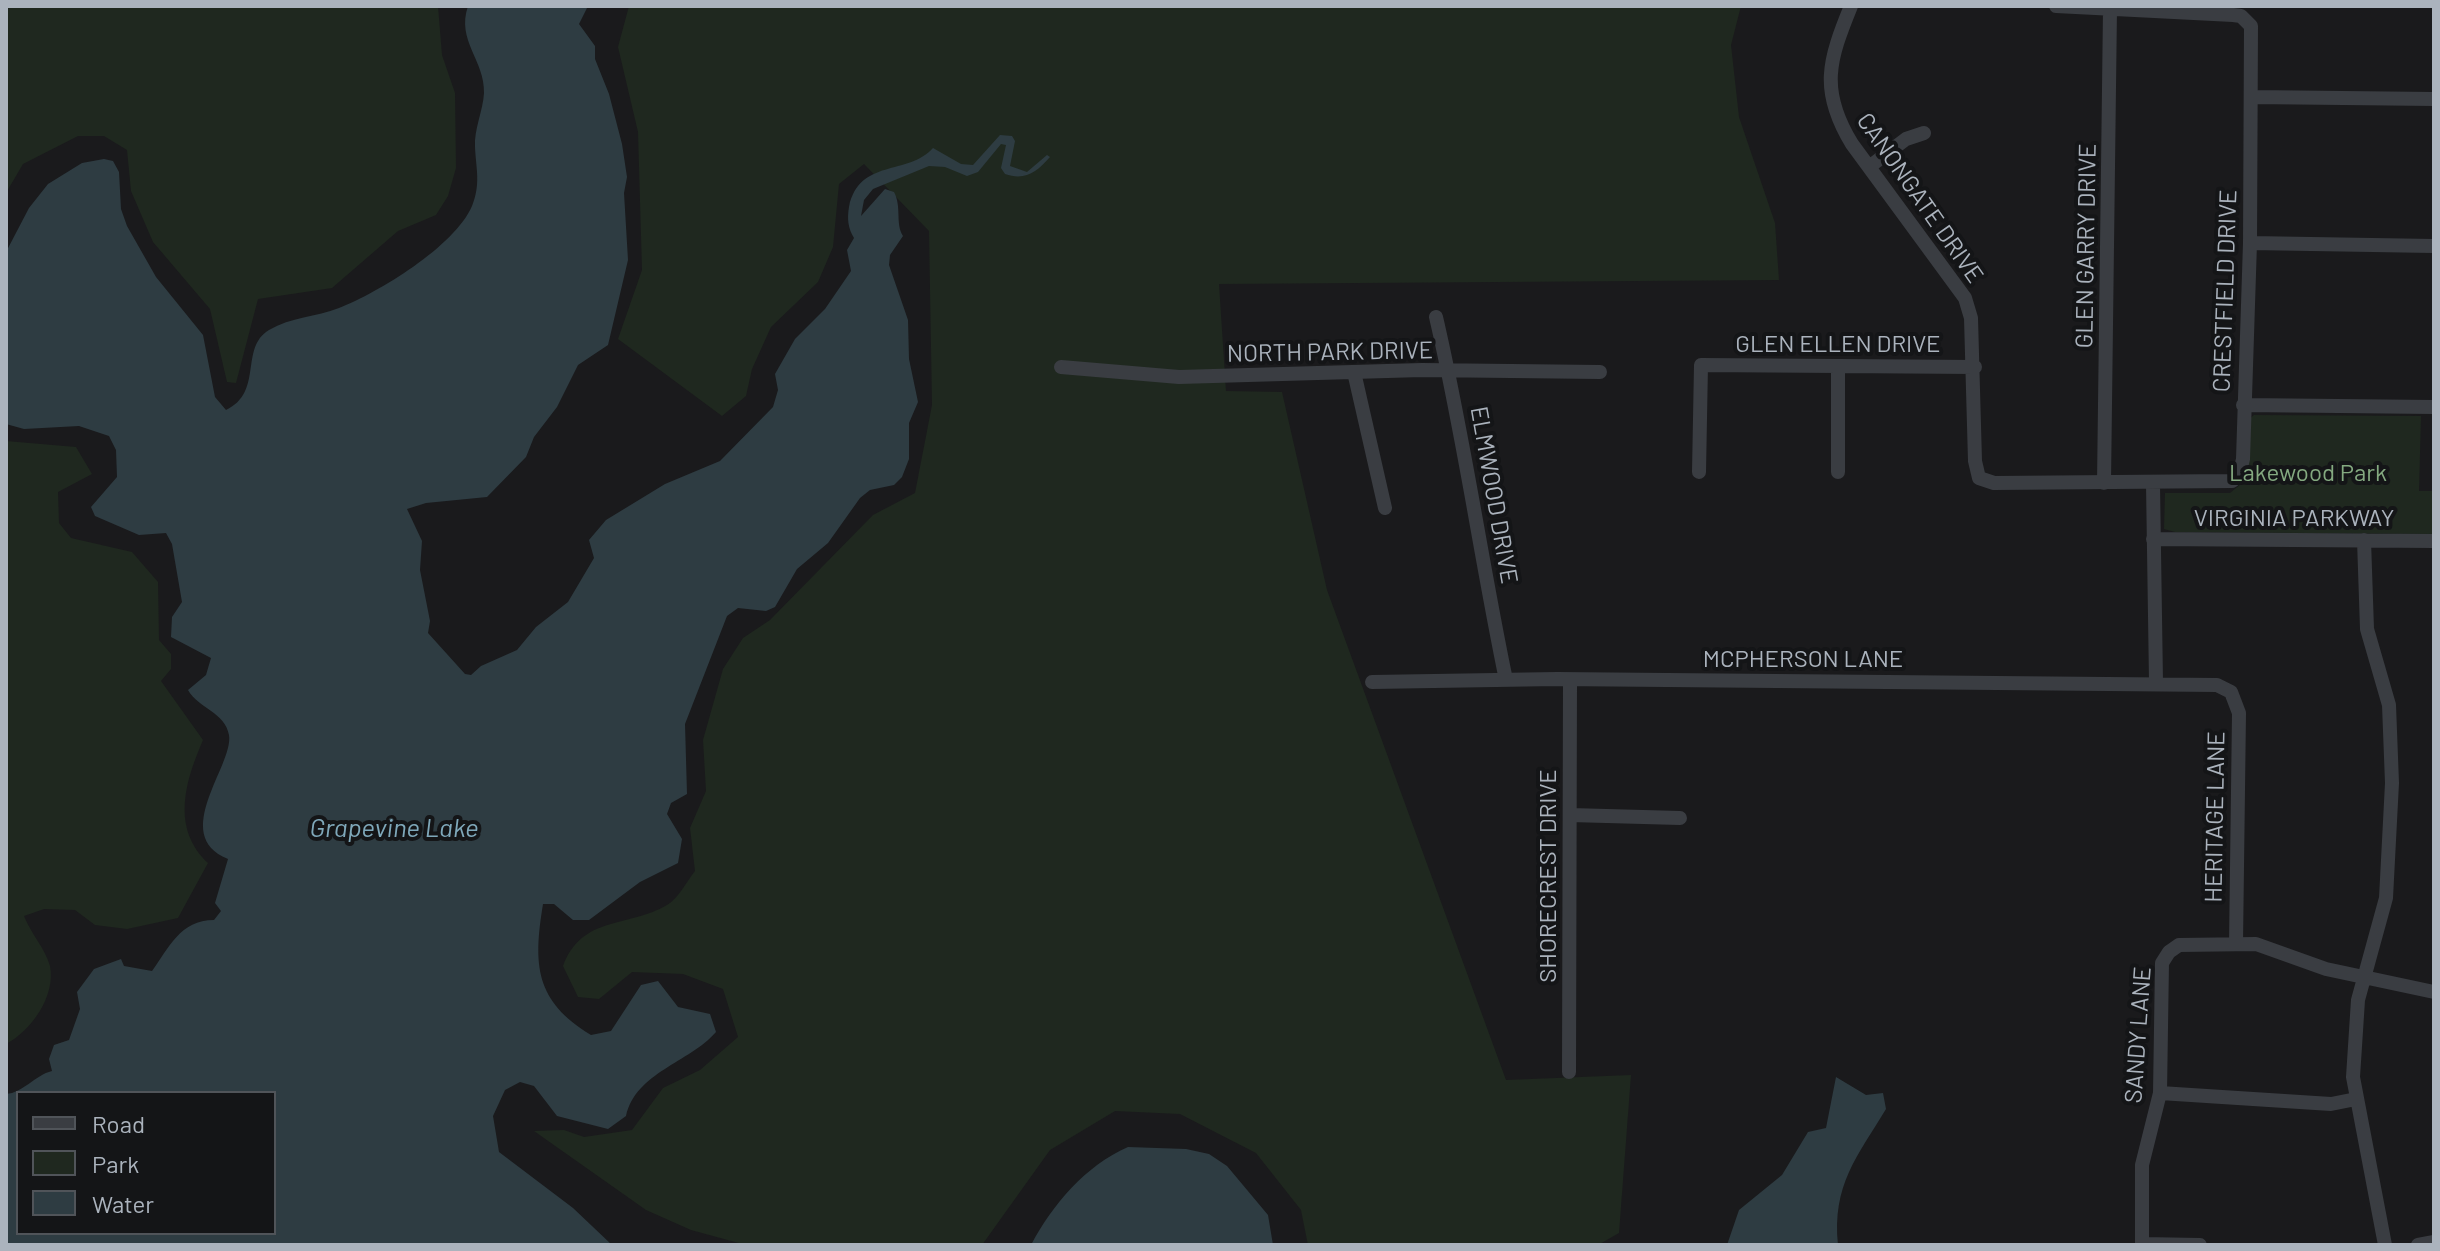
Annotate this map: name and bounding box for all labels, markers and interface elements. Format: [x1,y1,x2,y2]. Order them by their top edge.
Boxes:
street label: CANONGATE DRIVE [1850,107,1990,289]
street label: GLEN GARRY DRIVE [2070,143,2102,349]
street label: CRESTFIELD DRIVE [2207,189,2243,393]
street label: GLEN ELLEN DRIVE [1735,330,1941,358]
street label: NORTH PARK DRIVE [1227,336,1433,368]
street label: ELMWOOD DRIVE [1464,404,1524,586]
park label: Lakewood Park [2229,459,2387,487]
street label: VIRGINIA PARKWAY [2194,504,2394,532]
street label: MCPHERSON LANE [1703,645,1903,673]
street label: HERITAGE LANE [2199,731,2231,903]
street label: SHORECREST DRIVE [1534,769,1562,983]
water label: Grapevine Lake [310,812,478,844]
street label: SANDY LANE [2119,966,2157,1104]
legend [16,1091,276,1235]
text: Road [92,1109,145,1138]
text: Park [92,1149,139,1178]
text: Water [92,1189,154,1218]

